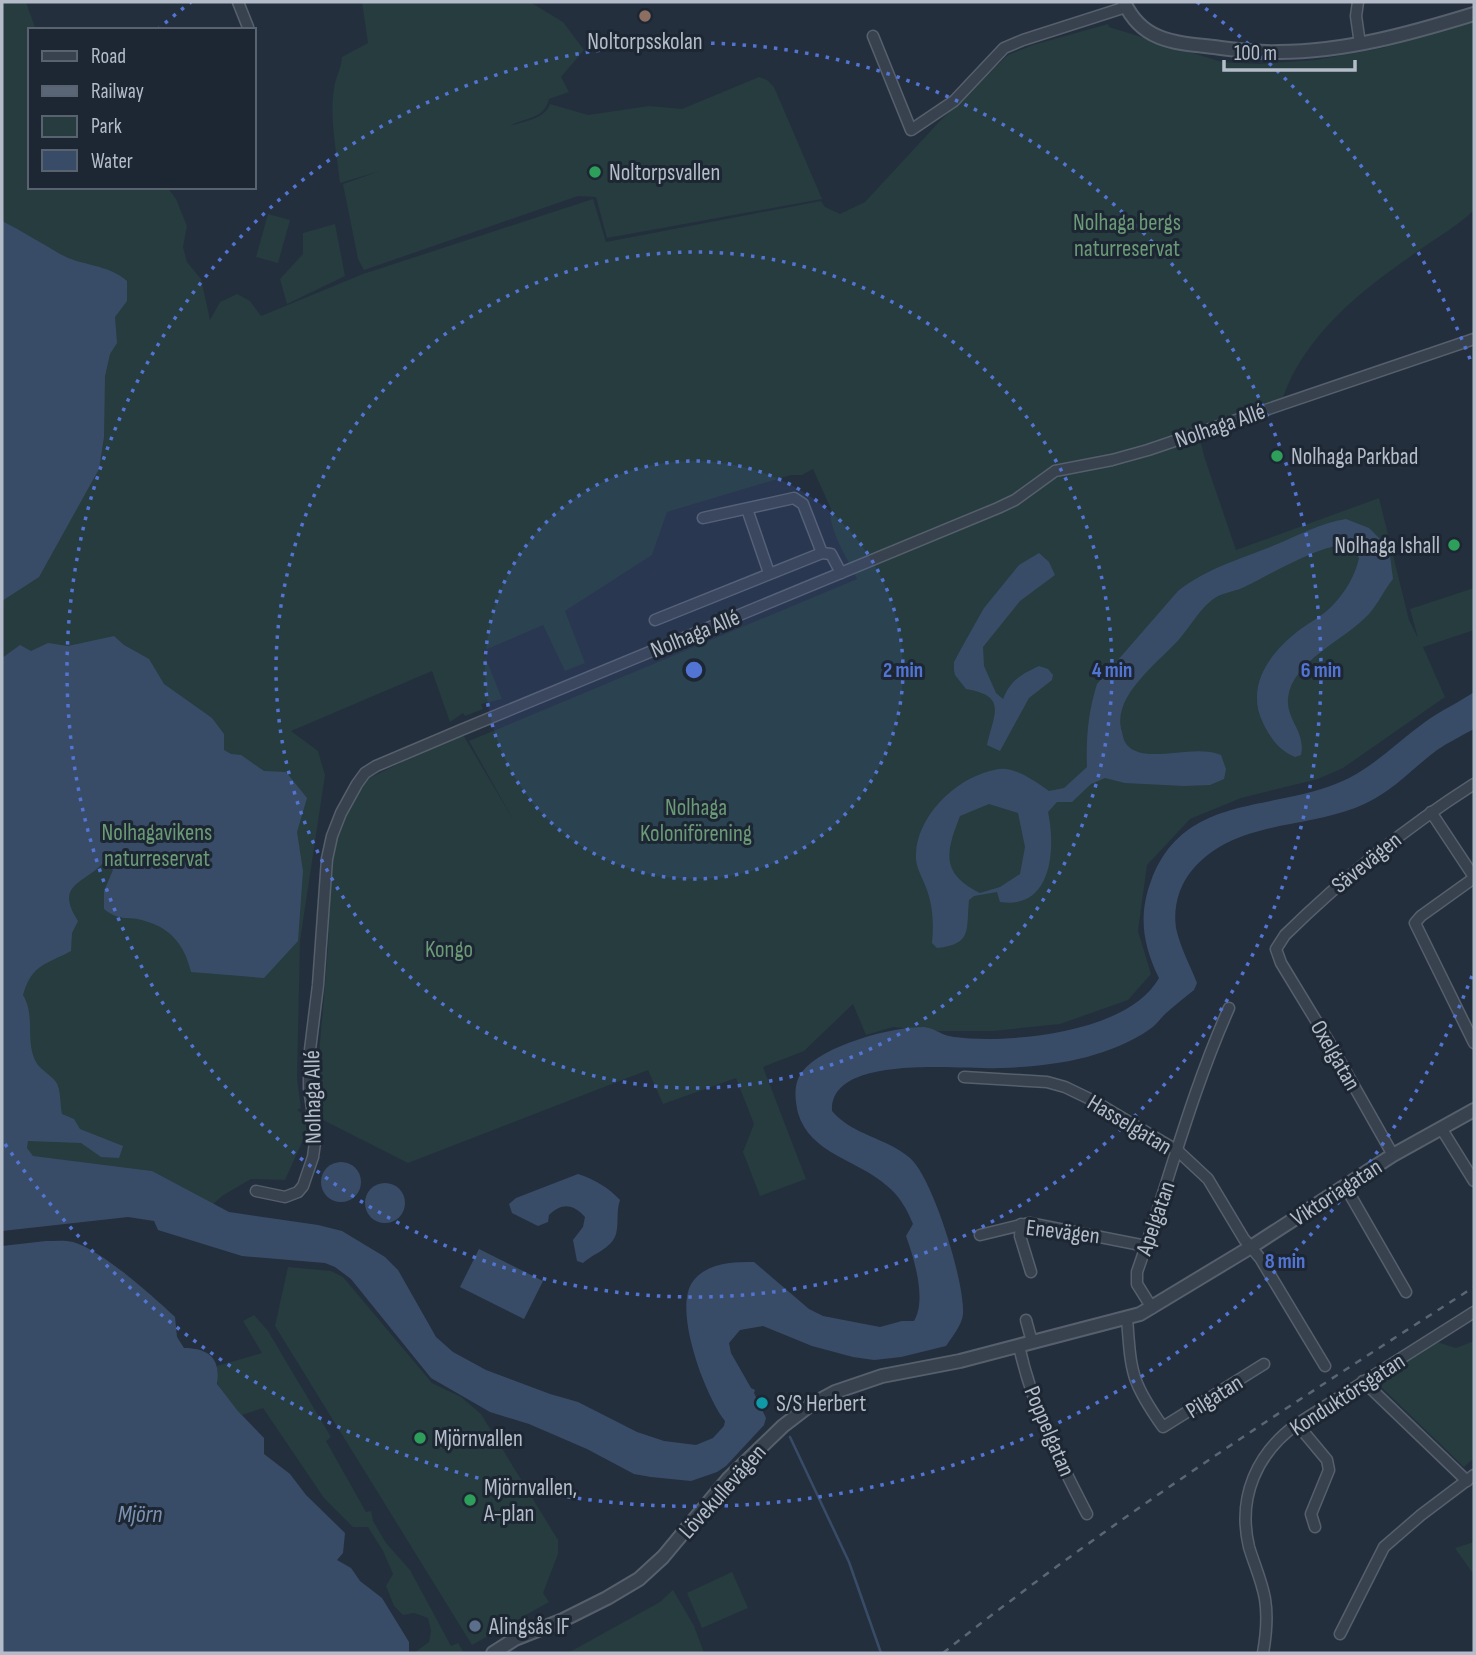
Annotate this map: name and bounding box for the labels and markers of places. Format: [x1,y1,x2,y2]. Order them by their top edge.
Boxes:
marker: Noltorpsskolan [637,8,653,24]
place label: Noltorpsskolan [587,28,703,56]
place label: Noltorpsvallen [609,159,720,187]
marker: Noltorpsvallen [587,164,603,180]
place label: Nolhaga Parkbad [1291,443,1418,471]
marker: Nolhaga Parkbad [1269,448,1285,464]
place label: Nolhaga Ishall [1334,532,1440,560]
marker: Nolhaga Ishall [1446,537,1462,553]
centre of rings [682,658,706,682]
place label: S/S Herbert [776,1390,866,1418]
marker: S/S Herbert [754,1395,770,1411]
place label: Mjörnvallen [434,1425,523,1453]
marker: Mjörnvallen [412,1430,428,1446]
place label: Mjörnvallen, A-plan [483,1474,577,1528]
marker: Mjörnvallen, A-plan [462,1492,478,1508]
place label: Alingsås IF [488,1613,570,1641]
marker: Alingsås IF [467,1618,483,1634]

